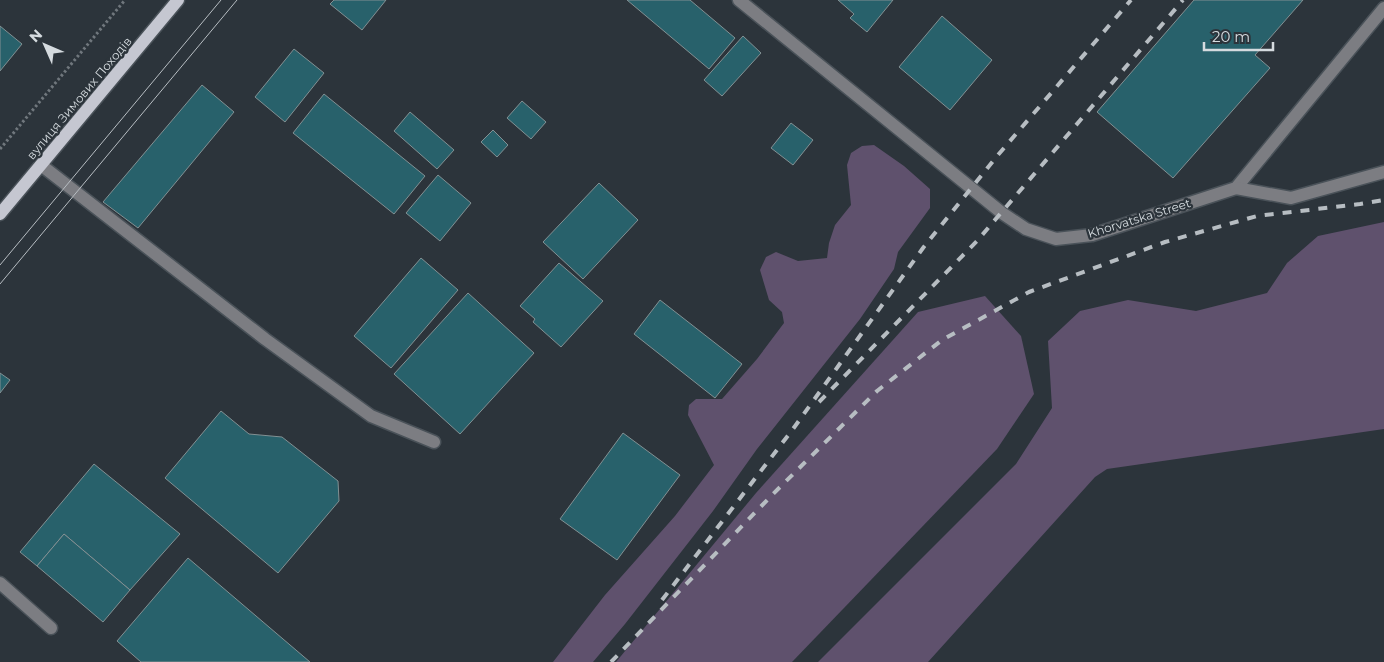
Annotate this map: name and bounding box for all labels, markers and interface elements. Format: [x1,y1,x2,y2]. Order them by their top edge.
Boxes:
north arrow [20,20,70,70]
scale bar [1204,20,1273,52]
text: N [25,25,46,46]
text: 20 m [1212,27,1250,46]
street label: вулиця Зимових Походів [23,34,135,162]
street label: Khorvatska Street [1086,195,1192,241]

